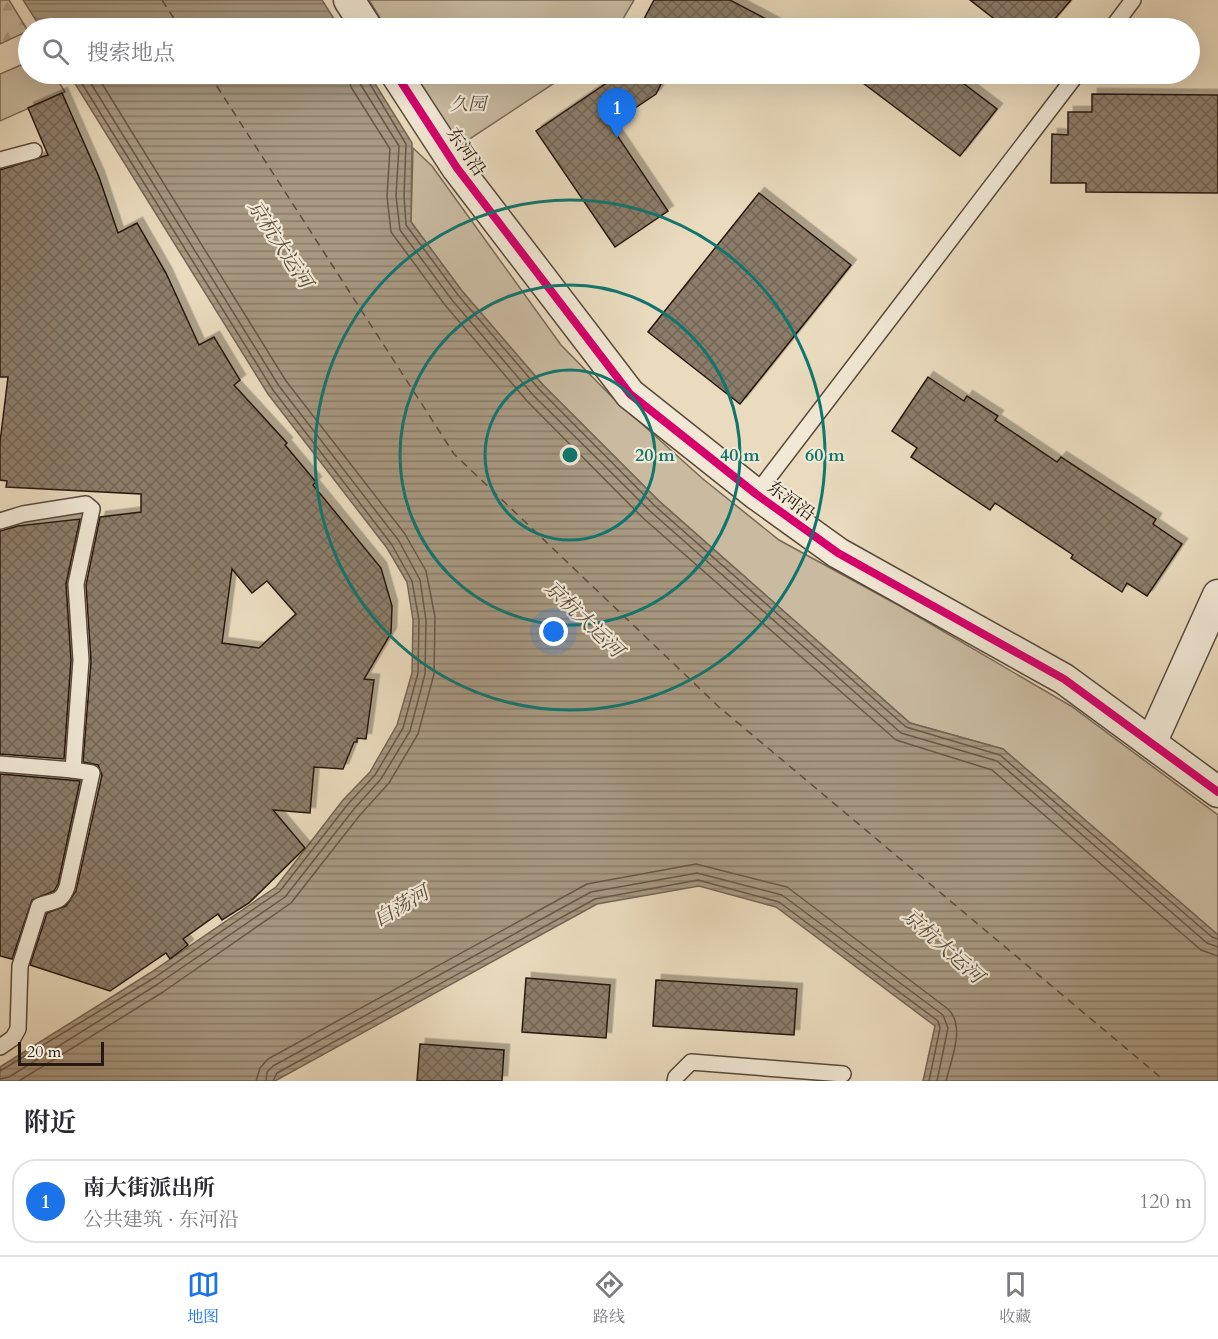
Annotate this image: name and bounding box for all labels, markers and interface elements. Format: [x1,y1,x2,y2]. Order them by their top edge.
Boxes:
search box [18,18,1200,84]
icon: search [39,35,72,68]
text: 搜索地点 [87,38,175,68]
pin: 1 [598,88,636,138]
park label: 久园 [450,92,489,117]
street label: 东河沿 [441,123,491,181]
water label: 京杭大运河 [241,195,320,296]
text: 20 m [635,443,675,468]
text: 40 m [720,443,760,468]
text: 60 m [805,443,845,468]
centre of rings [560,445,580,465]
street label: 东河沿 [762,475,820,527]
water label: 京杭大运河 [539,575,632,666]
your location [539,617,568,646]
water label: 白荡河 [368,878,436,933]
water label: 京杭大运河 [897,903,991,991]
scale bar [18,1039,104,1066]
text: 20 m [27,1041,61,1063]
text: 附近 [24,1105,76,1140]
text: 南大街派出所 [83,1173,215,1203]
text: 1 [40,1188,51,1215]
text: 120 m [1139,1188,1192,1215]
text: 公共建筑 · 东河沿 [83,1206,239,1233]
tab: 地图 [187,1268,220,1328]
tab: 路线 [593,1268,626,1328]
tab: 收藏 [999,1268,1032,1328]

